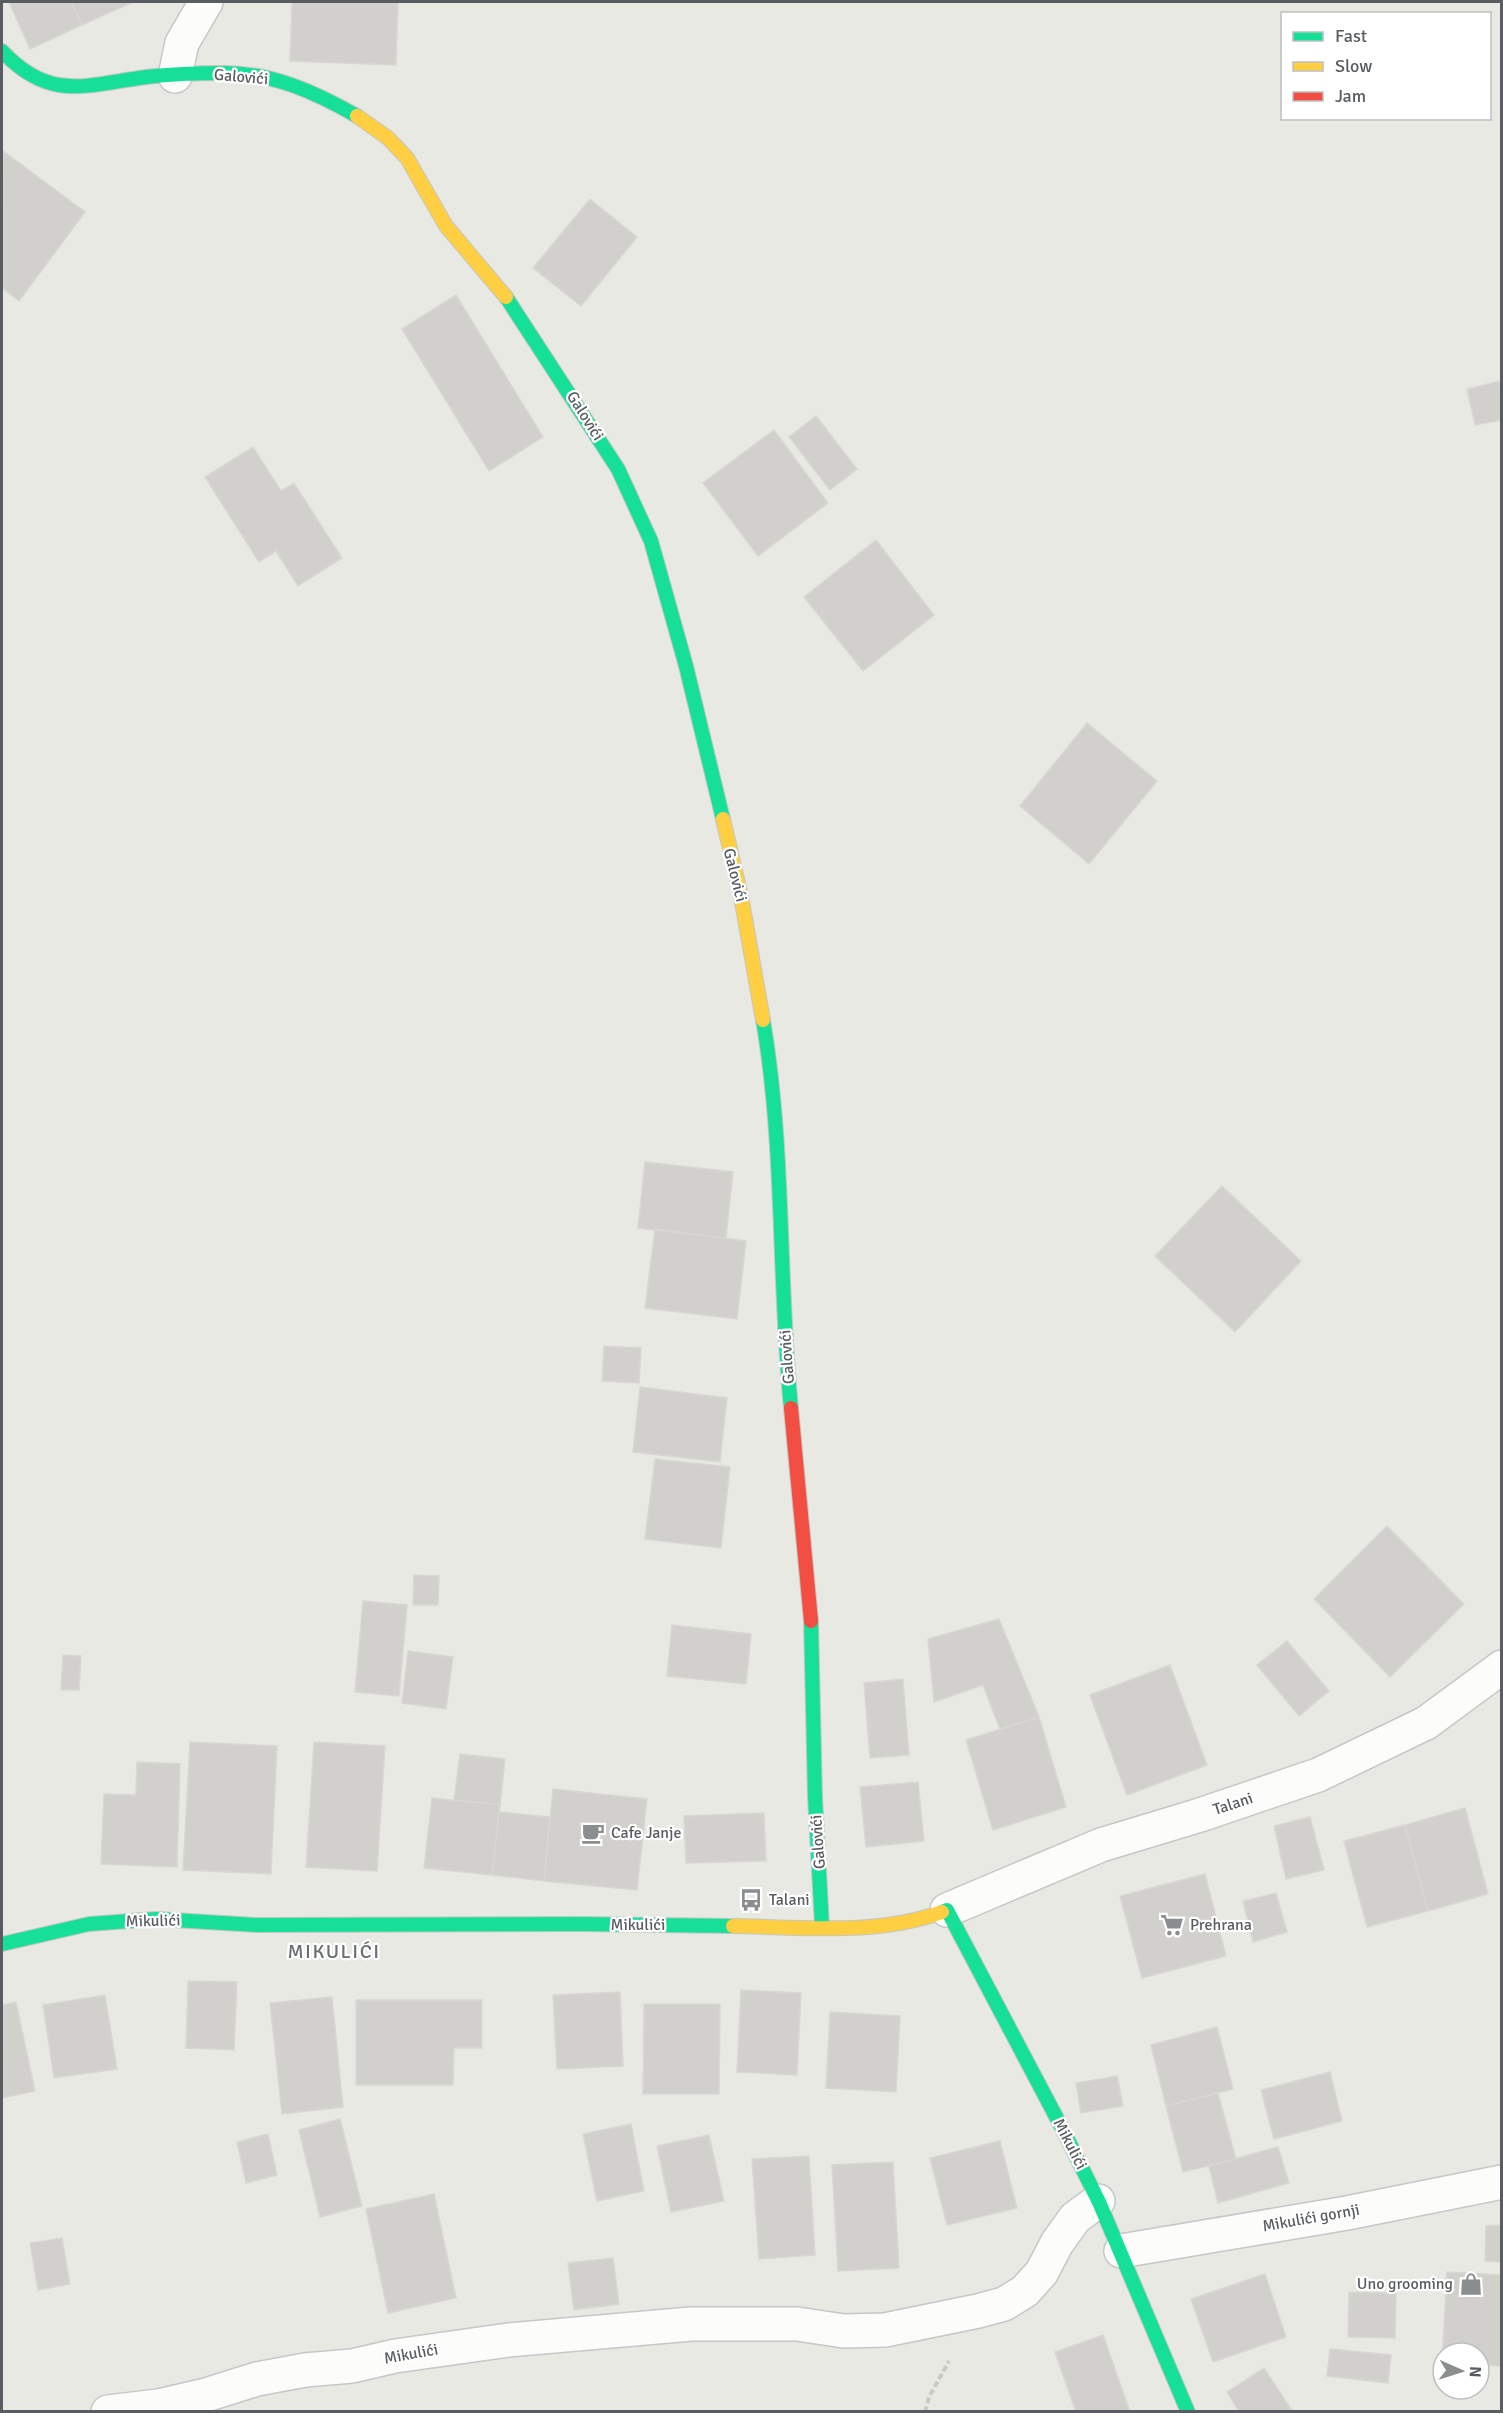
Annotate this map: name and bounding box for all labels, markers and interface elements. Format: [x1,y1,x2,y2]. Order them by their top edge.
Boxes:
legend [1281,12,1491,120]
text: Fast [1335,25,1367,47]
text: Slow [1335,55,1372,77]
street label: Galovići [213,65,269,89]
text: Jam [1335,85,1366,107]
street label: Galovići [562,388,608,444]
street label: Galovići [719,846,751,904]
street label: Galovići [775,1329,799,1385]
street label: Talani [1211,1788,1255,1820]
street label: Galovići [806,1814,830,1870]
cafe icon: Cafe Janje [580,1820,606,1846]
place label: Cafe Janje [611,1823,681,1843]
bus stop icon: Talani [738,1887,764,1913]
place label: Talani [769,1890,810,1910]
street label: Mikulići [125,1911,181,1931]
supermarket icon: Prehrana [1159,1912,1185,1938]
street label: Mikulići [611,1915,665,1935]
place label: Prehrana [1190,1915,1252,1935]
district label: MIKULIĆI [287,1939,381,1964]
street label: Mikulići [1049,2115,1091,2173]
street label: Mikulići gornji [1261,2200,1361,2236]
shop icon: Uno grooming [1458,2271,1484,2297]
place label: Uno grooming [1357,2274,1453,2294]
street label: Mikulići [382,2339,440,2369]
north arrow [1431,2341,1491,2401]
text: N [1465,2366,1485,2378]

